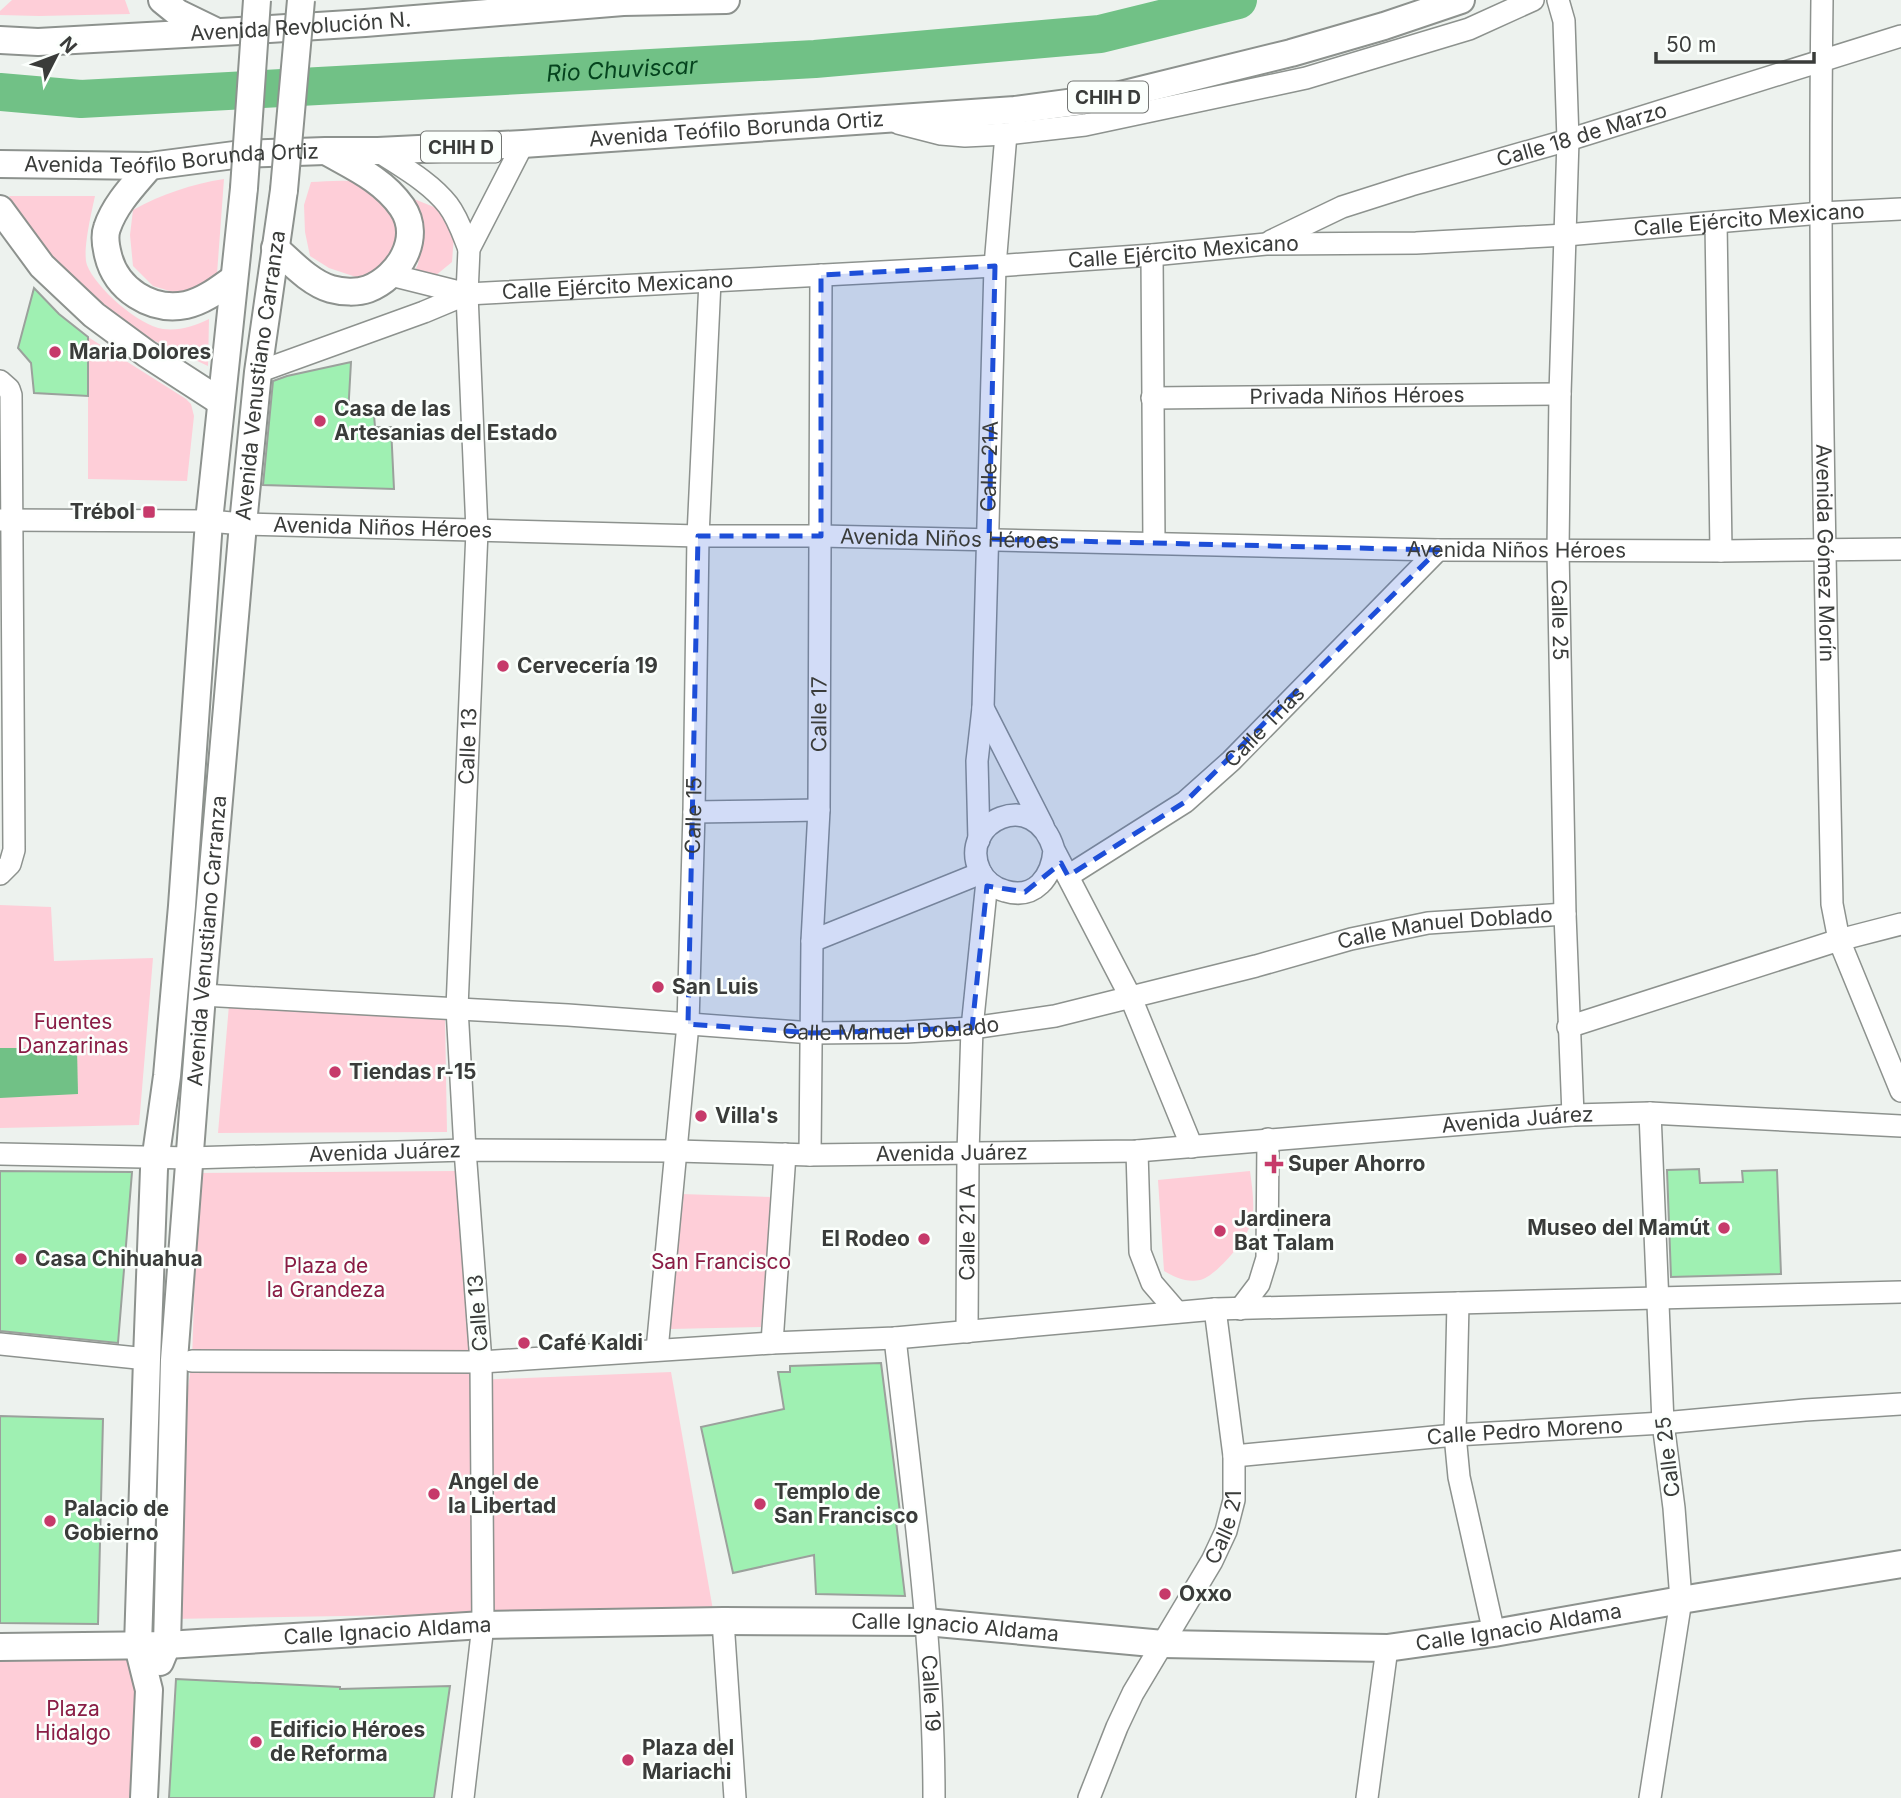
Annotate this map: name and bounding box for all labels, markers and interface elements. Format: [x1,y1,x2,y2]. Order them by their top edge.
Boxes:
street label: Avenida Revolución N. [189,6,412,46]
north arrow [21,21,91,91]
scale bar [1656,21,1814,65]
text: N [55,32,82,58]
text: 50 m [1666,32,1716,57]
water label: Rio Chuviscar [546,51,700,88]
road number: CHIH D [1068,82,1148,113]
street label: Calle 18 de Marzo [1494,97,1670,172]
street label: Avenida Teófilo Borunda Ortiz [588,106,885,151]
road number: CHIH D [421,132,501,162]
street label: Avenida Teófilo Borunda Ortiz [24,138,319,178]
street label: Calle Ejército Mexicano [1633,198,1865,241]
street label: Avenida Venustiano Carranza [230,229,290,522]
street label: Calle Ejército Mexicano [1067,231,1299,273]
street label: Calle Ejército Mexicano [501,267,734,304]
place label: Maria Dolores [69,339,211,364]
marker: Maria Dolores [47,344,63,360]
street label: Privada Niños Héroes [1249,382,1465,409]
place label: Casa de las Artesanias del Estado [334,396,557,445]
marker: Casa de las Artesanias del Estado [312,413,328,429]
street label: Calle 21A [975,420,1003,512]
street label: Avenida Gómez Morín [1811,444,1840,662]
place label: Trébol [70,499,135,524]
marker: Trébol [141,504,157,520]
street label: Avenida Niños Héroes [273,512,493,543]
street label: Avenida Niños Héroes [840,523,1059,553]
street label: Avenida Niños Héroes [1407,536,1626,563]
street label: Calle 25 [1547,579,1573,661]
place label: Cervecería 19 [517,653,658,678]
marker: Cervecería 19 [495,658,511,674]
street label: Calle 17 [806,676,832,752]
street label: Calle Trías [1219,681,1310,772]
street label: Calle 13 [453,707,482,785]
street label: Calle 15 [680,777,707,854]
street label: Avenida Venustiano Carranza [182,794,231,1087]
street label: Calle Manuel Doblado [1334,902,1553,954]
place label: San Luis [672,974,758,999]
marker: San Luis [650,979,666,995]
park label: Fuentes Danzarinas [17,1009,129,1058]
street label: Calle Manuel Doblado [781,1011,1001,1045]
place label: Tiendas r-15 [349,1059,477,1084]
marker: Tiendas r-15 [327,1064,343,1080]
street label: Avenida Juárez [1441,1101,1594,1138]
place label: Villa's [715,1103,778,1128]
marker: Villa's [693,1108,709,1124]
street label: Avenida Juárez [308,1137,461,1167]
street label: Avenida Juárez [876,1139,1028,1166]
place label: Super Ahorro [1288,1151,1425,1176]
marker: Super Ahorro [1266,1156,1282,1172]
street label: Calle 21 A [954,1183,980,1281]
place label: Jardinera Bat Talam [1234,1206,1334,1255]
place label: Museo del Mamút [1527,1215,1710,1240]
marker: Museo del Mamút [1716,1220,1732,1236]
marker: Jardinera Bat Talam [1212,1223,1228,1239]
place label: El Rodeo [822,1226,910,1251]
marker: El Rodeo [916,1231,932,1247]
place label: Casa Chihuahua [35,1246,203,1271]
park label: San Francisco [651,1249,791,1274]
marker: Casa Chihuahua [13,1251,29,1267]
park label: Plaza de la Grandeza [267,1253,385,1302]
street label: Calle 13 [462,1274,493,1352]
place label: Café Kaldi [538,1330,643,1355]
marker: Café Kaldi [516,1335,532,1351]
street label: Calle Pedro Moreno [1426,1412,1624,1450]
street label: Calle 25 [1650,1415,1685,1499]
place label: Angel de la Libertad [448,1469,556,1518]
place label: Templo de San Francisco [774,1479,919,1528]
marker: Angel de la Libertad [426,1486,442,1502]
street label: Calle 21 [1199,1490,1246,1568]
place label: Palacio de Gobierno [64,1496,169,1545]
marker: Templo de San Francisco [752,1496,768,1512]
marker: Palacio de Gobierno [42,1513,58,1529]
place label: Oxxo [1179,1581,1232,1606]
marker: Oxxo [1157,1586,1173,1602]
street label: Calle Ignacio Aldama [1414,1598,1623,1656]
street label: Calle Ignacio Aldama [851,1609,1060,1646]
street label: Calle Ignacio Aldama [283,1612,492,1650]
street label: Calle 19 [916,1654,946,1732]
park label: Plaza Hidalgo [35,1696,111,1745]
place label: Edificio Héroes de Reforma [270,1717,425,1766]
marker: Edificio Héroes de Reforma [248,1734,264,1750]
place label: Plaza del Mariachi [642,1735,734,1784]
marker: Plaza del Mariachi [620,1752,636,1768]

